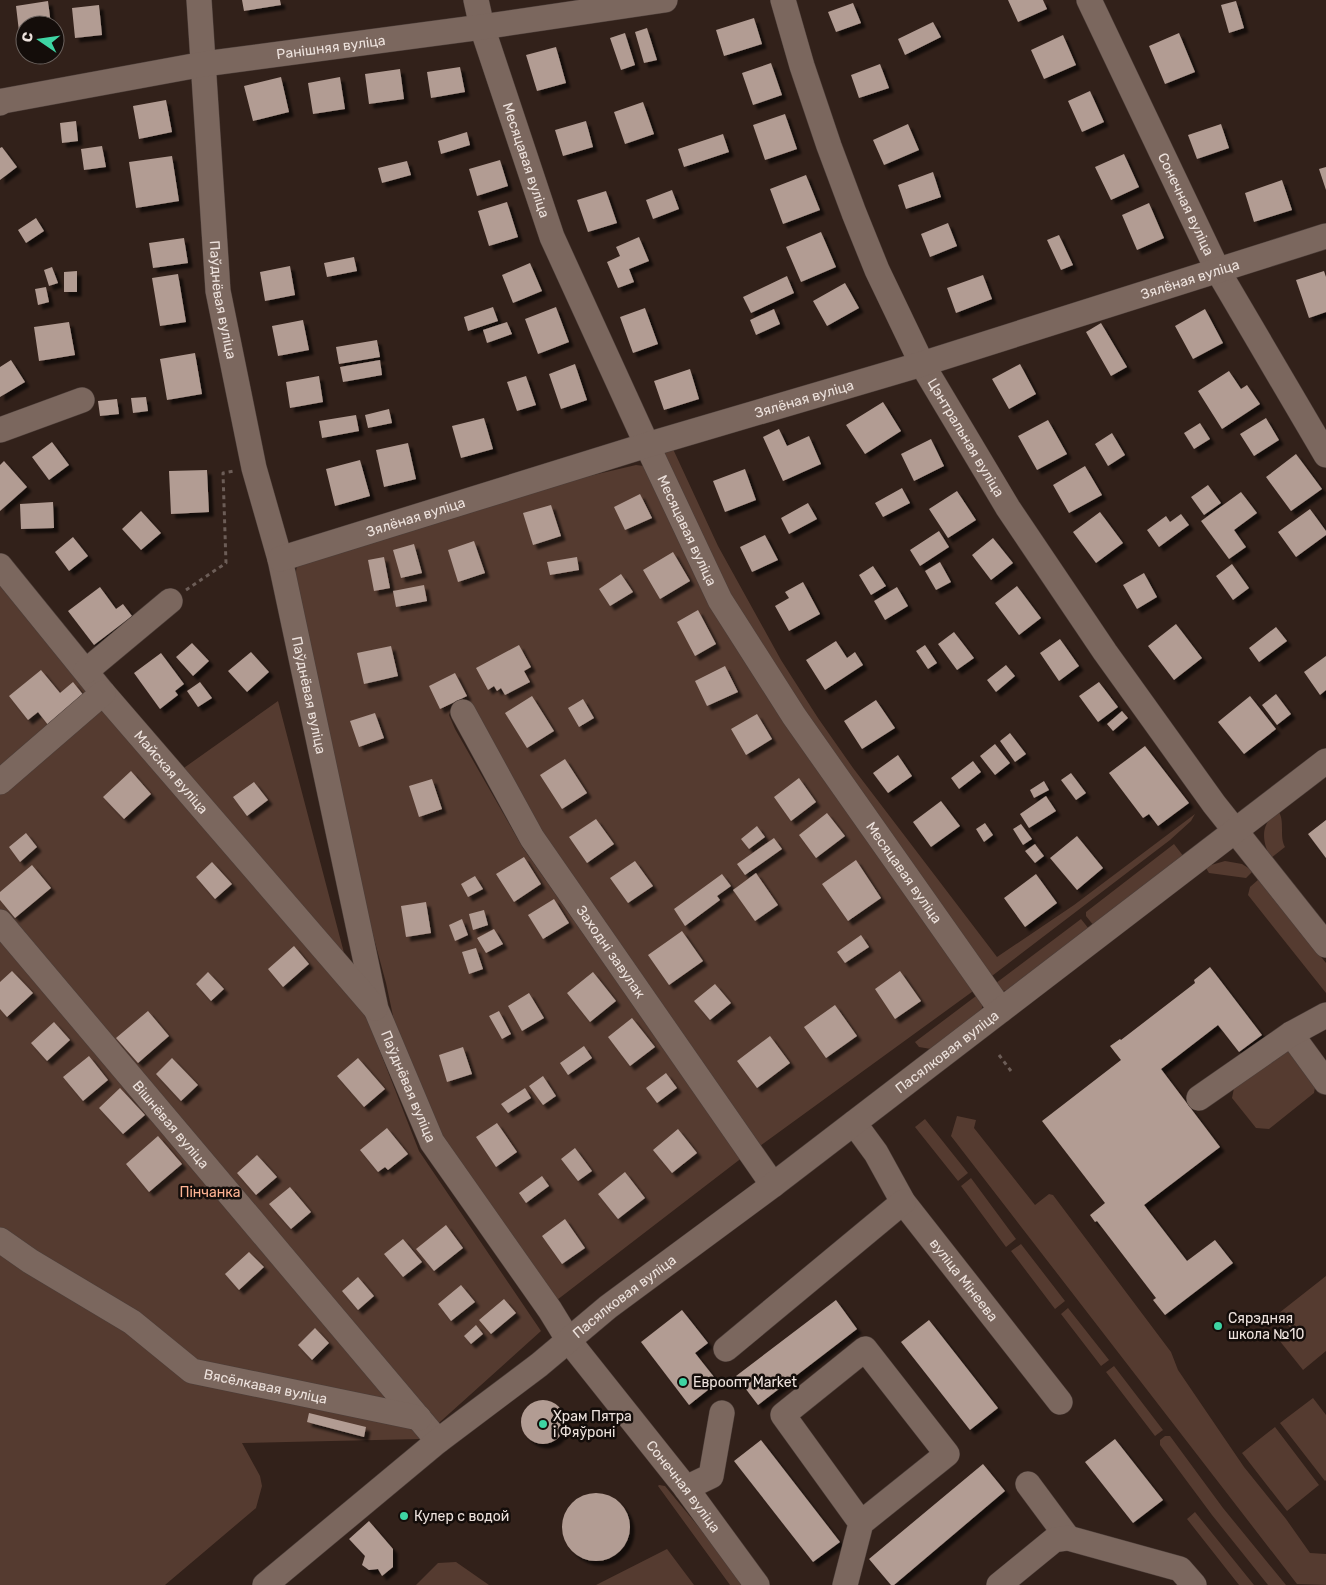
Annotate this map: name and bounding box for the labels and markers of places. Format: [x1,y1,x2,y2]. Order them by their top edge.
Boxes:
place label: Сярэдняя школа №10 [1228,1310,1305,1343]
marker: Сярэдняя школа №10 [1212,1320,1224,1332]
place label: Евроопт Market [693,1374,797,1391]
marker: Евроопт Market [677,1376,689,1388]
place label: Храм Пятра і Фяўроні [553,1408,632,1441]
marker: Храм Пятра і Фяўроні [537,1418,549,1430]
place label: Кулер с водой [414,1508,509,1525]
marker: Кулер с водой [398,1510,410,1522]

